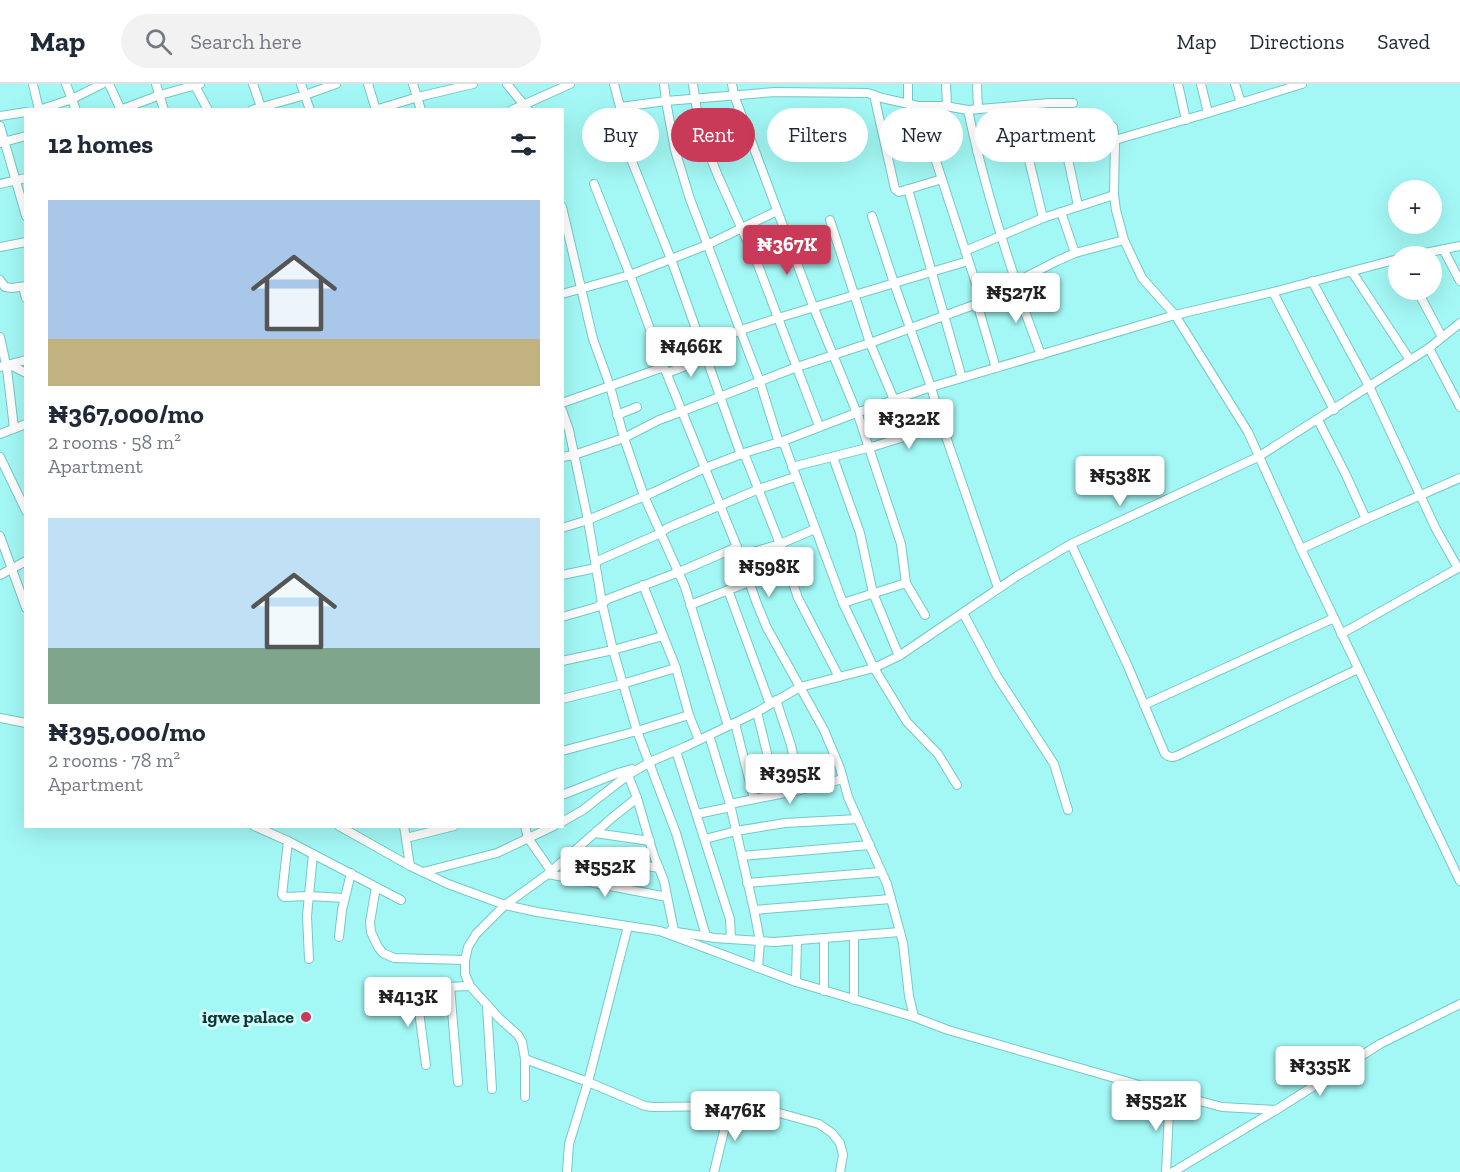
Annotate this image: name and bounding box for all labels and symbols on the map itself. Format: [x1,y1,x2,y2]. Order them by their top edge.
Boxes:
pin: ₦367K [745,225,829,276]
pin: ₦527K [974,273,1058,324]
pin: ₦466K [649,327,733,378]
pin: ₦322K [867,399,951,450]
pin: ₦538K [1078,456,1162,507]
pin: ₦598K [727,547,811,598]
pin: ₦395K [748,754,832,805]
pin: ₦552K [563,847,647,898]
pin: ₦413K [366,977,450,1028]
place label: igwe palace [202,1006,294,1028]
marker: igwe palace [299,1010,313,1024]
pin: ₦335K [1278,1046,1362,1097]
pin: ₦552K [1114,1081,1198,1132]
pin: ₦476K [693,1091,777,1142]

